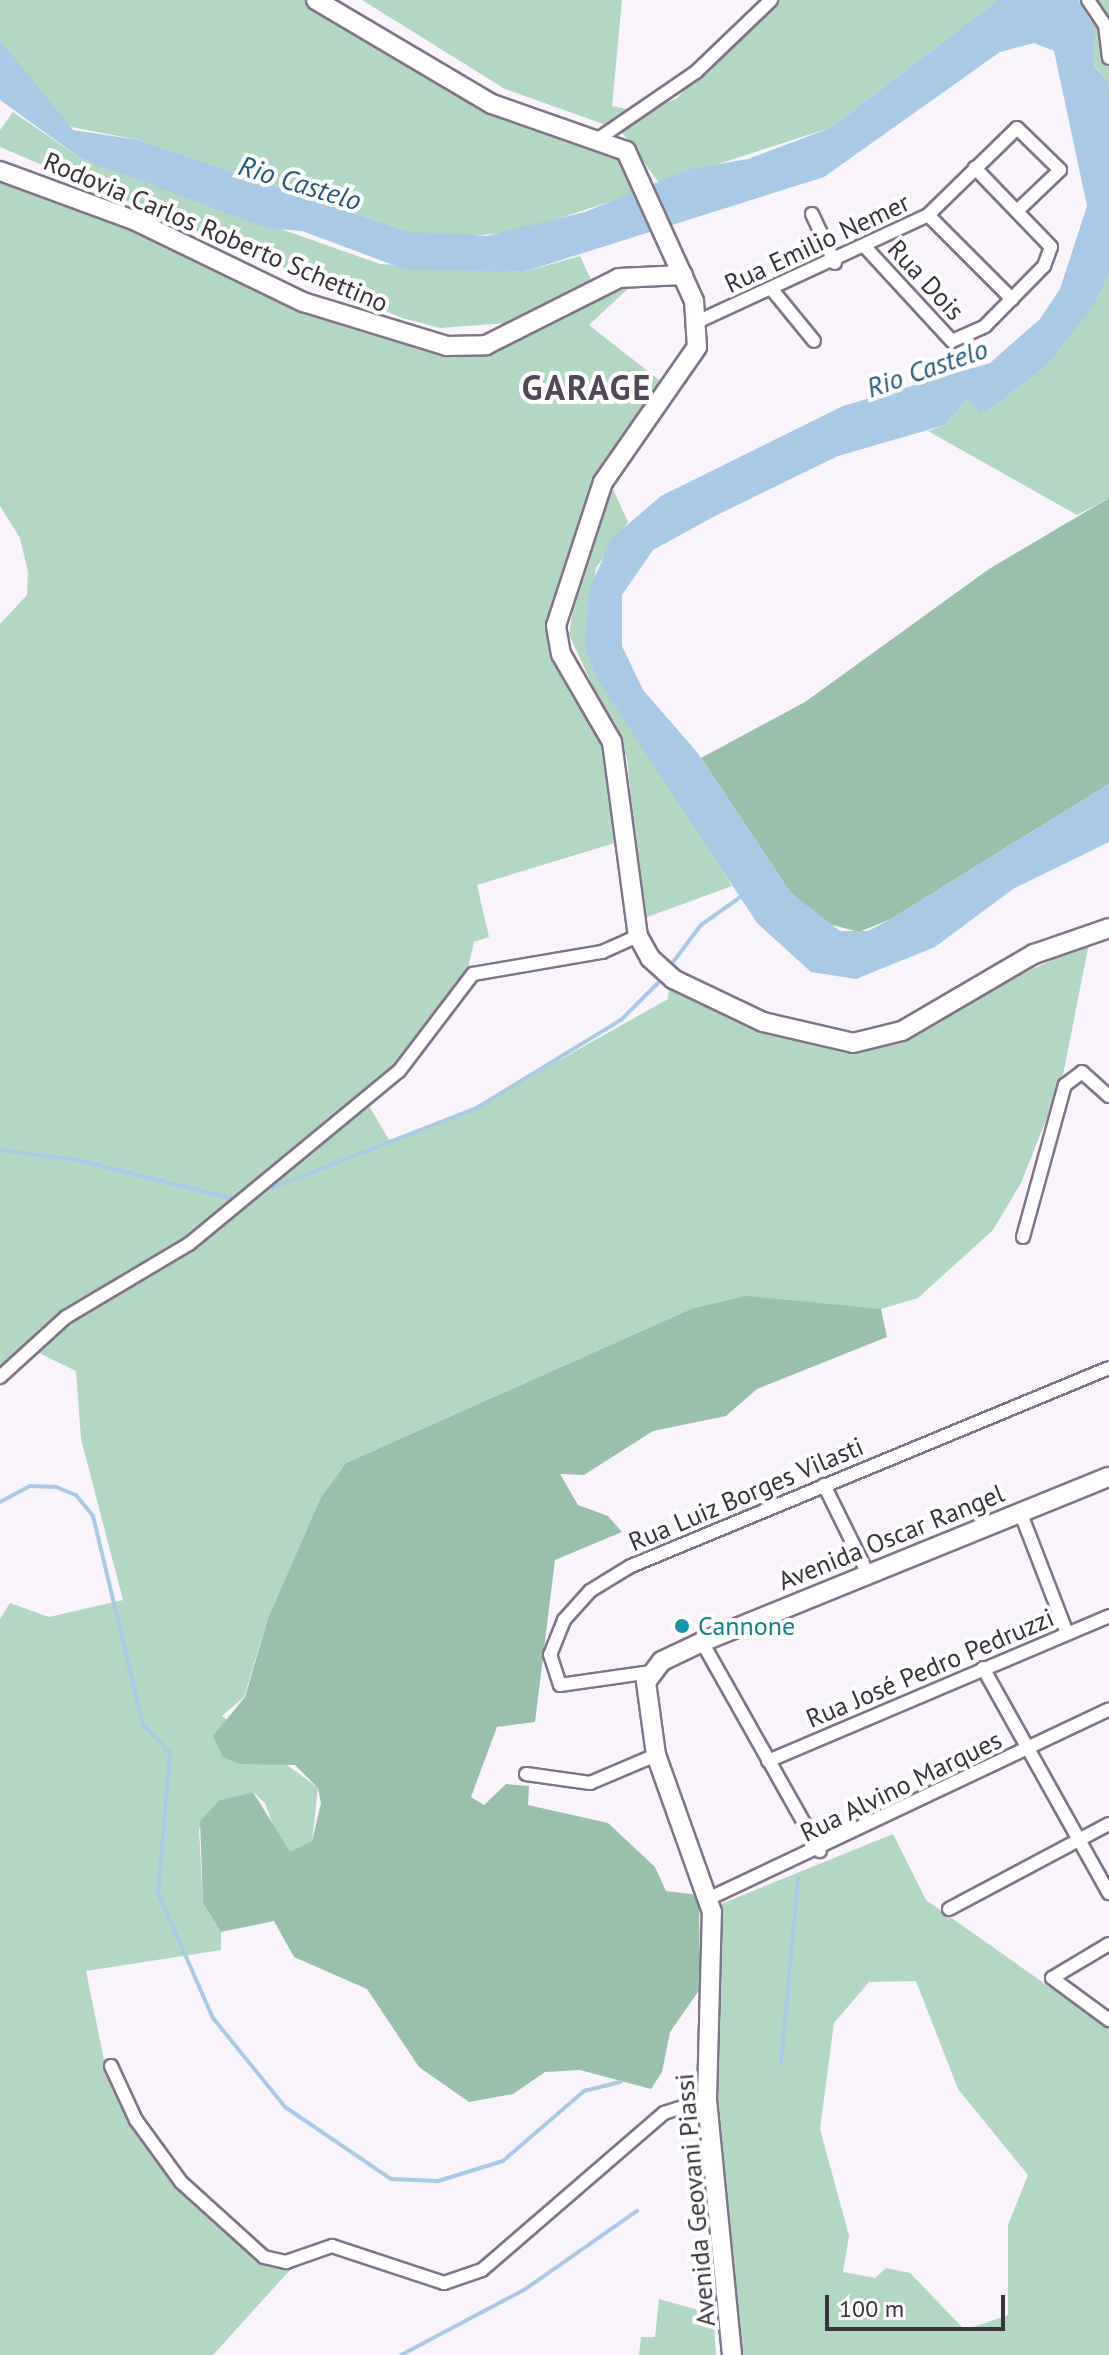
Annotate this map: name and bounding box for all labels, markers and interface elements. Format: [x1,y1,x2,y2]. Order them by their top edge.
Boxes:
street label: Rodovia Carlos Roberto Schettino [39,145,393,319]
water label: Rio Castelo [235,148,365,218]
street label: Rua Emilio Nemer [720,187,914,299]
street label: Rua Dois [881,234,971,326]
water label: Rio Castelo [862,332,992,404]
district label: GARAGE [522,368,652,408]
street label: Rua Luiz Borges Vilasti [623,1430,869,1558]
street label: Avenida Oscar Rangel [773,1477,1009,1597]
street label: Rua José Pedro Pedruzzi [801,1602,1059,1734]
place label: Cannone [698,1610,795,1642]
marker: Cannone [673,1617,691,1635]
street label: Rua Alvino Marques [795,1724,1007,1848]
street label: Avenida Geovani Piassi [668,2072,722,2328]
scale bar [829,2279,1009,2329]
text: 100 m [839,2293,904,2324]

